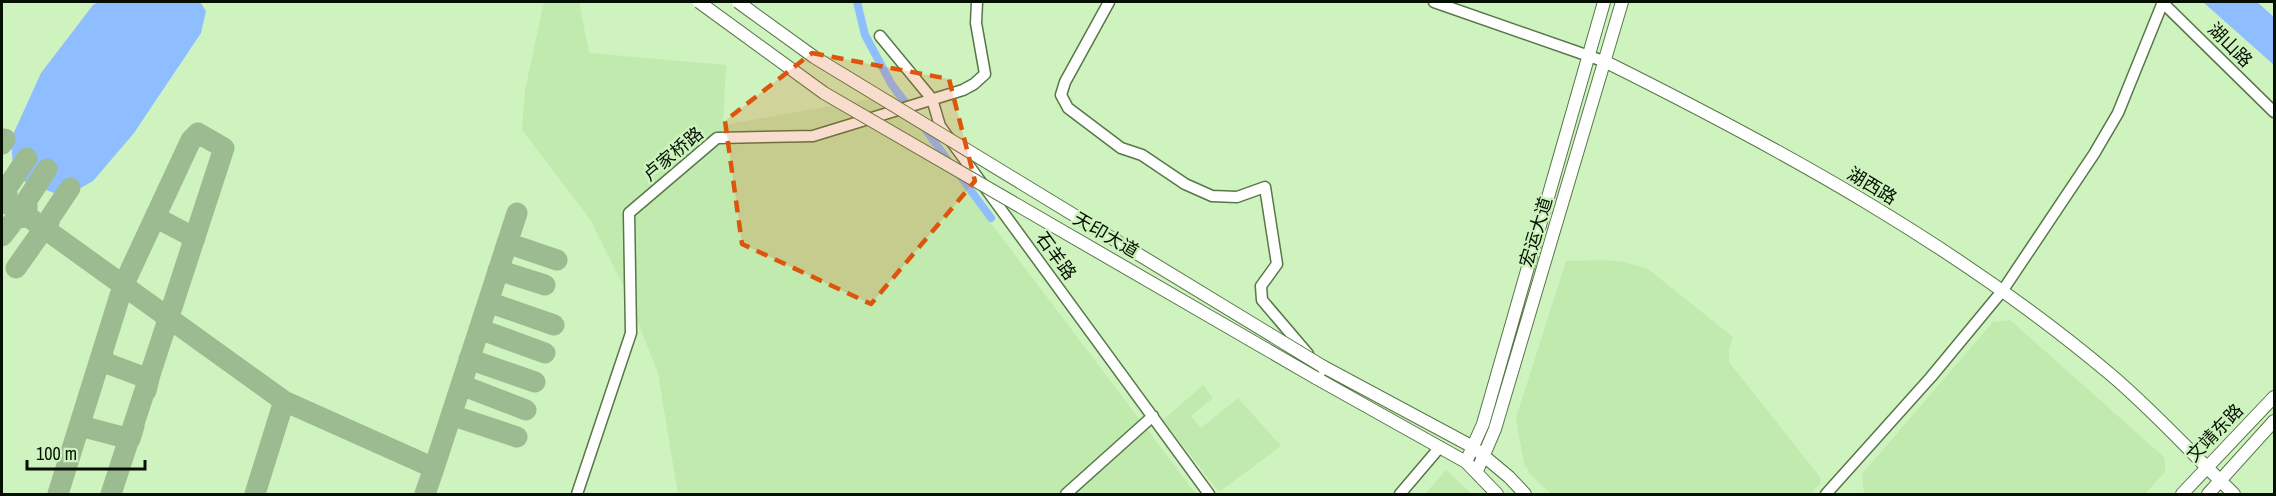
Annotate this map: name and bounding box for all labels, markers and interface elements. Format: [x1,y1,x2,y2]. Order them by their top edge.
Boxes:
street label: 湖山路 [2202,17,2258,73]
street label: 卢家桥路 [637,121,708,186]
street label: 湖西路 [1843,161,1902,210]
street label: 宏运大道 [1513,194,1558,270]
street label: 天印大道 [1069,206,1144,263]
street label: 石羊路 [1030,227,1082,285]
street label: 文靖东路 [2181,398,2249,467]
scale bar [27,433,146,471]
text: 100 m [36,441,77,466]

